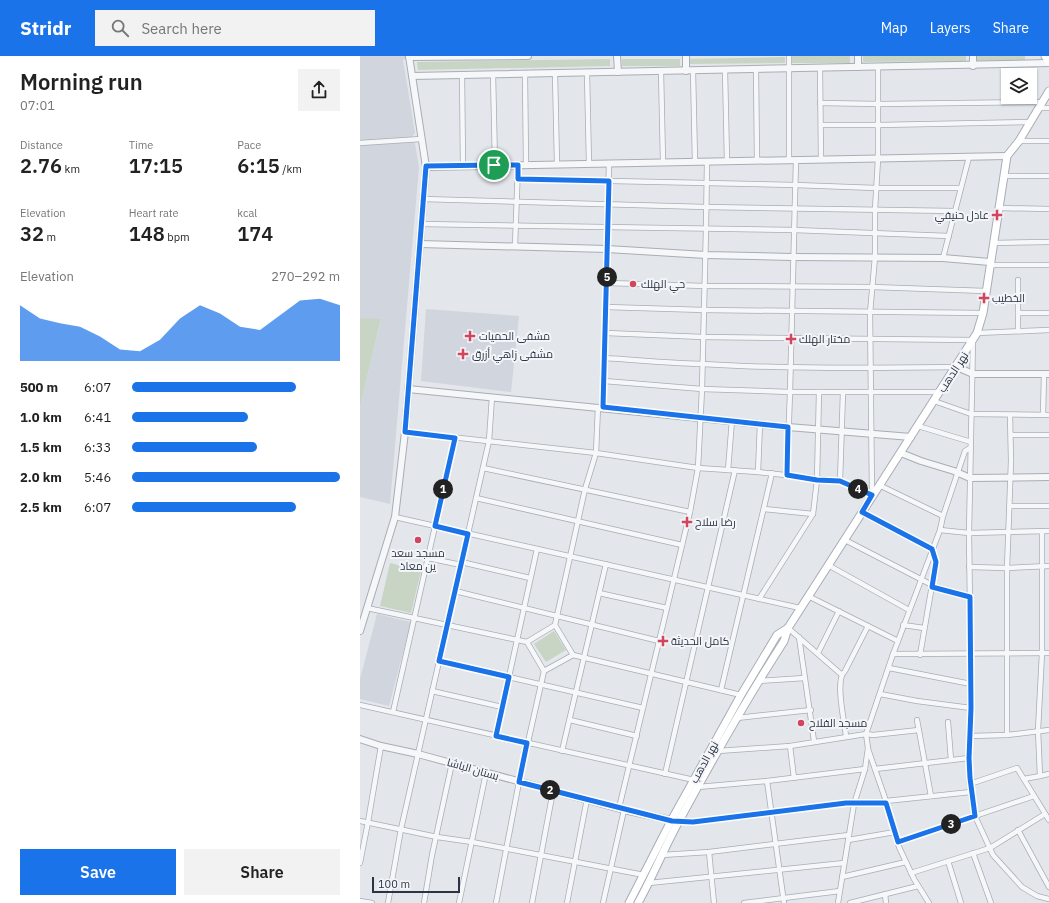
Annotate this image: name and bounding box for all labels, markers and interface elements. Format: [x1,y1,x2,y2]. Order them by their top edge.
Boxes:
search box [95,10,375,46]
text: Stridr [20,16,71,40]
icon: search [109,17,131,39]
text: Search here [141,19,222,38]
text: Map [881,19,908,37]
text: Layers [930,19,971,37]
text: Share [993,19,1029,37]
text: Morning run [20,67,143,96]
map controls [1001,68,1037,104]
button: layers [1001,68,1037,104]
button: share [298,69,340,111]
text: 07:01 [20,97,55,114]
text: Distance [20,138,63,152]
text: Time [129,138,153,152]
text: Pace [237,138,261,152]
pin [477,148,511,182]
text: 2.76 [20,152,62,179]
text: 17:15 [129,152,183,179]
text: 6:15 [237,152,280,179]
icon: arrive [483,154,505,176]
text: km [62,162,80,176]
text: /km [280,162,302,176]
text: Elevation [20,206,66,220]
text: Heart rate [129,206,179,220]
text: kcal [237,206,257,220]
place label: عادل حنيفي [935,208,989,224]
marker: عادل حنيفي [992,210,1002,220]
text: 32 [20,220,44,247]
text: 148 [129,220,165,247]
text: 174 [237,220,273,247]
text: m [44,230,56,244]
text: bpm [165,230,190,244]
pin: 5 [597,267,617,287]
text: Elevation [20,268,74,285]
text: 270–292 m [271,268,340,285]
text: 5 [604,270,610,284]
place label: حي الهلك [641,277,685,293]
marker: حي الهلك [628,279,638,289]
place label: الخطيب [992,291,1025,305]
marker: الخطيب [979,293,989,303]
place label: مشفى الحميات [479,329,550,343]
marker: مشفى الحميات [464,330,476,342]
place label: مختار الهلك [799,332,850,346]
marker: مختار الهلك [786,334,796,344]
place label: مشفى زاهي أزرق [472,347,553,363]
marker: مشفى زاهي أزرق [457,348,469,360]
street label: نهر الدهب [935,349,971,395]
text: 500 m [20,379,58,396]
text: 6:07 [84,379,111,396]
text: 1.0 km [20,409,62,426]
text: 6:41 [84,409,111,426]
text: 1.5 km [20,439,62,456]
text: 6:33 [84,439,111,456]
text: 2.0 km [20,469,62,486]
text: 5:46 [84,469,111,486]
pin: 1 [433,479,453,499]
pin: 4 [848,479,868,499]
text: 1 [440,482,446,496]
text: 4 [855,482,861,496]
text: 2.5 km [20,499,62,516]
text: 6:07 [84,499,111,516]
place label: رضا سلاح [695,515,736,530]
marker: رضا سلاح [682,517,692,527]
marker: مسجد سعد ين معاذ [413,535,423,545]
place label: مسجد سعد ين معاذ [391,546,445,573]
place label: كامل الحديثة [671,634,730,648]
marker: كامل الحديثة [658,636,668,646]
place label: مسجد الفلاح [809,716,867,731]
marker: مسجد الفلاح [796,718,806,728]
street label: نهر الدهب [687,739,721,785]
street label: بستان الباشا [445,755,501,783]
pin: 2 [540,780,560,800]
text: 2 [547,783,553,797]
pin: 3 [941,814,961,834]
text: 3 [948,817,954,831]
button: Save [20,849,176,895]
button: Share [184,849,340,895]
scale bar [372,875,460,894]
text: 100 m [378,877,410,891]

